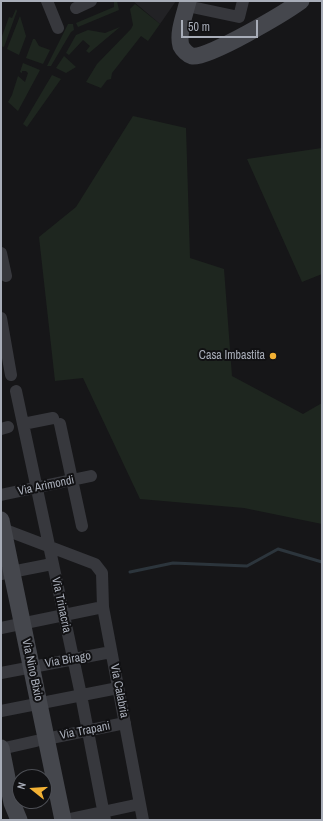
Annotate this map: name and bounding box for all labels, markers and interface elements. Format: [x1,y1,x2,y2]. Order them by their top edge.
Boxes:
scale bar [183,12,260,38]
text: 50 m [188,19,210,35]
place label: Casa Imbastita [199,349,265,363]
marker: Casa Imbastita [268,351,278,361]
street label: Via Arimondi [16,473,76,499]
street label: Via Trinacria [48,576,74,634]
street label: Via Nino Bixio [18,638,46,702]
street label: Via Birago [44,649,92,671]
street label: Via Calabria [107,663,131,719]
street label: Via Trapani [59,719,111,743]
north arrow [12,769,52,809]
text: N [14,781,29,791]

